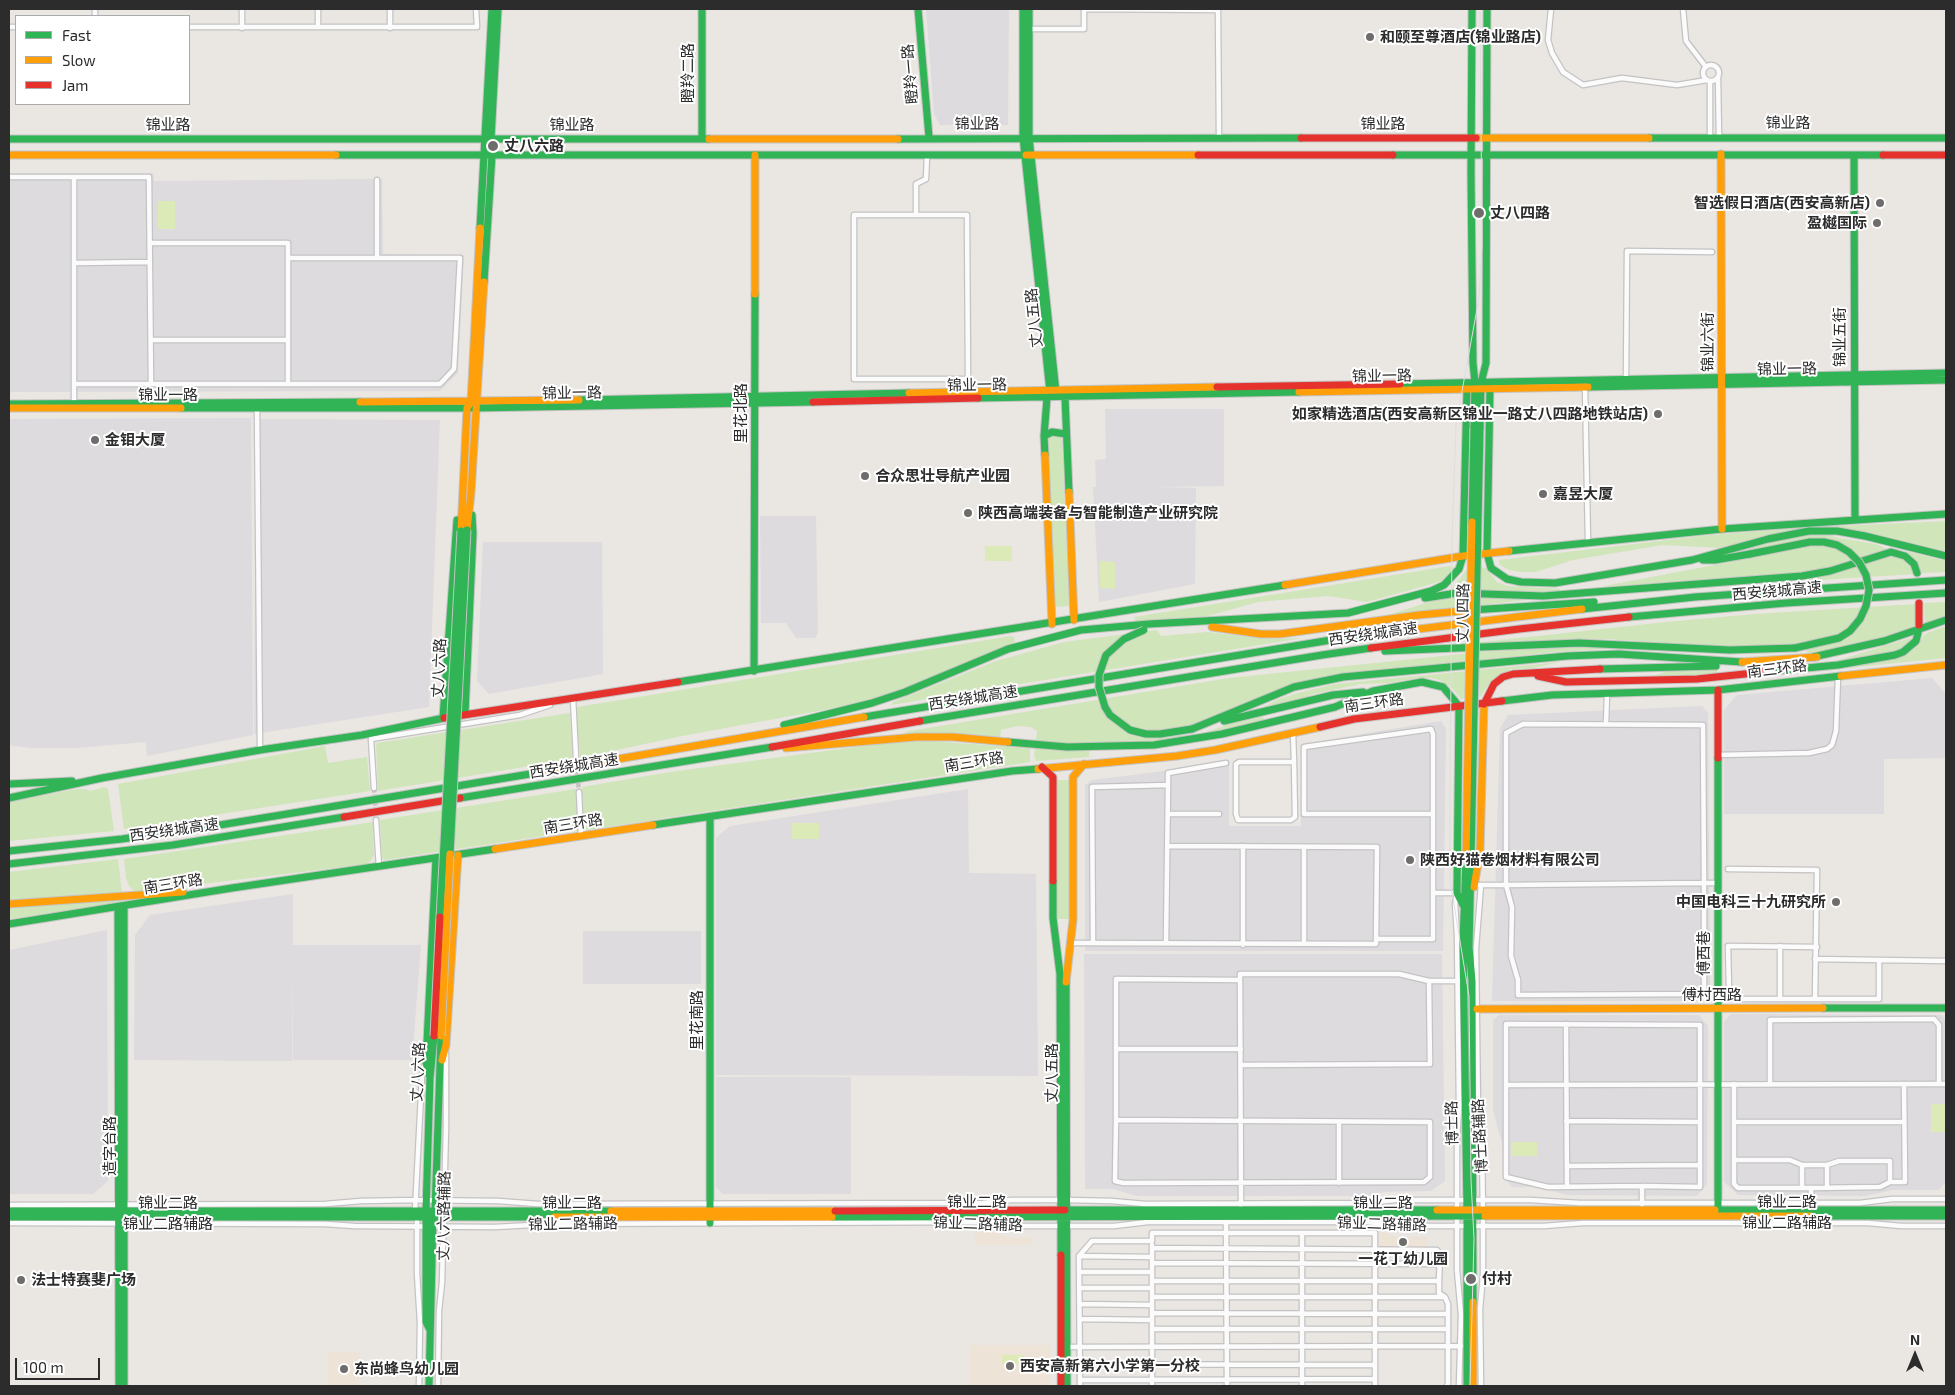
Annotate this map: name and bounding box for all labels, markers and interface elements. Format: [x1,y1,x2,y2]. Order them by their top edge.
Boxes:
legend [15,15,190,105]
text: Fast [62,26,91,44]
place label: 和颐至尊酒店(锦业路店) [1380,28,1541,46]
marker: 和颐至尊酒店(锦业路店) [1364,31,1376,43]
street label: 瞪羚二路 [679,43,697,103]
street label: 瞪羚一路 [898,43,922,105]
text: Slow [62,51,96,69]
text: Jam [62,76,88,94]
street label: 锦业路 [1766,114,1810,132]
street label: 锦业路 [955,115,999,133]
street label: 锦业路 [1361,115,1405,133]
street label: 锦业路 [146,116,190,134]
street label: 锦业路 [550,116,594,134]
place label: 丈八六路 [504,137,564,155]
marker: 丈八六路 [486,139,500,153]
place label: 智选假日酒店(西安高新店) [1694,194,1870,212]
marker: 智选假日酒店(西安高新店) [1874,197,1886,209]
place label: 丈八四路 [1490,204,1550,222]
marker: 丈八四路 [1472,206,1486,220]
place label: 盈樾国际 [1807,214,1867,232]
marker: 盈樾国际 [1871,217,1883,229]
street label: 丈八五路 [1022,287,1046,349]
street label: 锦业五街 [1831,307,1849,367]
street label: 锦业六街 [1699,312,1717,372]
street label: 锦业一路 [1757,359,1817,379]
street label: 锦业一路 [1352,366,1412,386]
street label: 锦业一路 [947,375,1007,395]
street label: 锦业一路 [542,383,602,403]
street label: 里花北路 [732,383,750,443]
street label: 锦业一路 [138,386,198,404]
place label: 如家精选酒店(西安高新区锦业一路丈八四路地铁站店) [1292,405,1648,423]
marker: 如家精选酒店(西安高新区锦业一路丈八四路地铁站店) [1652,408,1664,420]
place label: 金钼大厦 [105,431,165,449]
marker: 金钼大厦 [89,434,101,446]
place label: 合众思壮导航产业园 [875,467,1010,485]
marker: 合众思壮导航产业园 [859,470,871,482]
place label: 嘉昱大厦 [1553,485,1613,503]
marker: 嘉昱大厦 [1537,488,1549,500]
place label: 陕西高端装备与智能制造产业研究院 [978,504,1218,522]
marker: 陕西高端装备与智能制造产业研究院 [962,507,974,519]
street label: 西安绕城高速 [1731,578,1823,604]
street label: 丈八四路 [1453,583,1473,643]
street label: 西安绕城高速 [1327,619,1419,649]
street label: 丈八六路 [428,638,450,698]
street label: 南三环路 [1746,656,1808,682]
street label: 西安绕城高速 [927,682,1019,714]
street label: 南三环路 [1343,690,1405,716]
street label: 南三环路 [943,748,1005,776]
street label: 西安绕城高速 [528,750,620,782]
street label: 南三环路 [542,810,604,838]
street label: 西安绕城高速 [128,815,220,845]
place label: 陕西好猫卷烟材料有限公司 [1420,851,1600,869]
marker: 陕西好猫卷烟材料有限公司 [1404,854,1416,866]
street label: 南三环路 [142,870,204,898]
place label: 中国电科三十九研究所 [1676,893,1826,911]
marker: 中国电科三十九研究所 [1830,896,1842,908]
street label: 傅西巷 [1695,931,1713,975]
street label: 傅村西路 [1682,986,1742,1004]
street label: 里花南路 [688,990,706,1050]
street label: 丈八六路 [407,1042,429,1102]
street label: 丈八五路 [1043,1043,1061,1103]
street label: 博士路辅路 [1469,1098,1491,1174]
street label: 博士路 [1443,1100,1461,1146]
street label: 造字台路 [101,1116,119,1176]
street label: 丈八六路辅路 [434,1171,454,1261]
street label: 锦业二路 [947,1193,1007,1211]
street label: 锦业二路 [1757,1193,1817,1211]
street label: 锦业二路 [138,1194,198,1212]
street label: 锦业二路 [542,1194,602,1212]
street label: 锦业二路 [1353,1194,1413,1212]
street label: 锦业二路辅路 [933,1213,1023,1235]
street label: 锦业二路辅路 [1337,1213,1427,1235]
street label: 锦业二路辅路 [528,1214,618,1234]
street label: 锦业二路辅路 [1742,1214,1832,1232]
street label: 锦业二路辅路 [123,1215,213,1233]
marker: 一花丁幼儿园 [1397,1236,1409,1248]
place label: 一花丁幼儿园 [1358,1250,1448,1268]
place label: 付村 [1482,1270,1512,1288]
place label: 法士特赛斐广场 [31,1271,136,1289]
marker: 付村 [1464,1272,1478,1286]
marker: 法士特赛斐广场 [15,1274,27,1286]
north arrow [1890,1330,1940,1380]
text: N [1910,1331,1920,1348]
scale bar [18,1348,102,1380]
place label: 西安高新第六小学第一分校 [1020,1357,1200,1375]
text: 100 m [23,1358,64,1376]
place label: 东尚蜂鸟幼儿园 [354,1360,459,1378]
marker: 西安高新第六小学第一分校 [1004,1360,1016,1372]
marker: 东尚蜂鸟幼儿园 [338,1363,350,1375]

